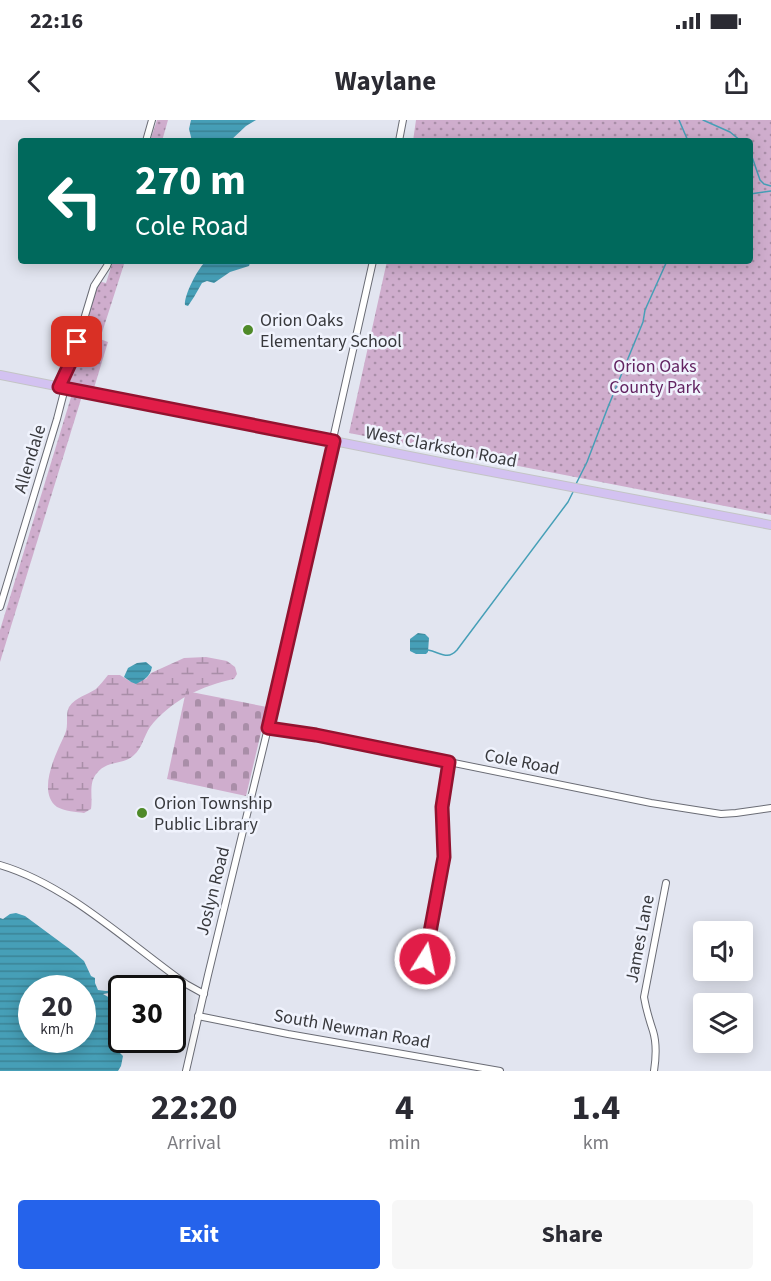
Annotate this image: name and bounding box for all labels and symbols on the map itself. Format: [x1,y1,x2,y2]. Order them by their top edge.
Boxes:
place label: Orion Oaks Elementary School [260,308,402,354]
pin [51,316,102,367]
marker: Orion Oaks Elementary School [241,323,255,337]
park label: Orion Oaks County Park [609,354,701,400]
street label: West Clarkston Road [363,420,519,474]
street label: Allendale [8,422,52,496]
street label: Cole Road [482,742,562,782]
place label: Orion Township Public Library [154,791,273,837]
marker: Orion Township Public Library [135,806,149,820]
street label: Joslyn Road [190,844,236,938]
street label: James Lane [619,893,661,985]
position arrow [393,927,457,991]
speed limit sign: 30 [108,975,186,1053]
street label: South Newman Road [272,1003,432,1055]

